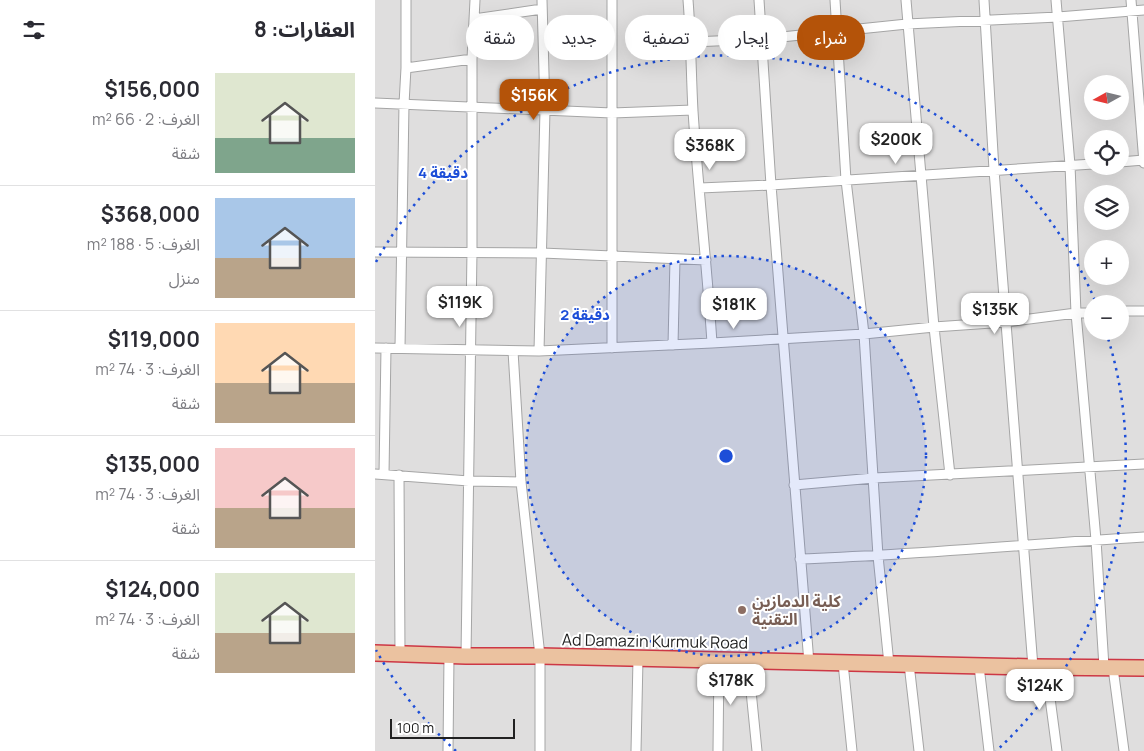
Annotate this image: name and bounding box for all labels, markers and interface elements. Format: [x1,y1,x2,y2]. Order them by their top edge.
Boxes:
text: العقارات: 8 [254,15,355,43]
chip: شقة [466,15,534,60]
chip: جديد [544,15,615,60]
chip: تصفية [625,15,708,60]
chip: إيجار [718,15,787,60]
chip: شراء [797,15,865,60]
icon: filters [20,16,48,44]
text: $156,000 [104,75,200,103]
north arrow [1084,75,1129,120]
map controls [1084,75,1129,340]
pin: $156K [499,78,569,121]
text: $156K [511,84,557,106]
icon: home [255,93,315,153]
text: الغرف: 2 · 66 m² [92,108,200,130]
pin: $200K [861,122,931,165]
pin: $368K [675,128,745,171]
text: $200K [871,128,921,150]
button: locate [1084,130,1129,175]
text: $368K [685,134,735,156]
text: شقة [172,142,200,164]
text: 4 دقيقة [418,162,468,183]
button: layers [1084,185,1129,230]
text: $368,000 [101,200,200,228]
icon: home [255,218,315,278]
text: الغرف: 5 · 188 m² [87,233,200,255]
button: + [1084,240,1129,285]
text: منزل [169,267,200,289]
pin: $119K [425,286,495,328]
pin: $181K [699,288,769,330]
text: $119K [438,291,482,313]
pin: $135K [960,292,1030,335]
text: $181K [712,293,756,315]
button: − [1084,295,1129,340]
text: $135K [972,298,1018,320]
text: 2 دقيقة [560,304,610,325]
text: $119,000 [108,325,200,353]
icon: home [255,343,315,403]
text: الغرف: 3 · 74 m² [95,358,200,380]
text: شقة [172,392,200,414]
centre of rings [717,447,735,465]
text: $135,000 [105,450,200,478]
icon: home [255,468,315,528]
text: الغرف: 3 · 74 m² [95,483,200,505]
text: شقة [172,517,200,539]
text: $124,000 [105,575,200,603]
place label: كلية الدمازين التقنية [752,590,841,630]
icon: home [255,593,315,653]
marker: كلية الدمازين التقنية [736,604,748,616]
text: الغرف: 3 · 74 m² [95,608,200,630]
street label: Ad Damazin Kurmuk Road [562,628,748,654]
text: شقة [172,642,200,664]
pin: $178K [696,664,766,706]
pin: $124K [1005,668,1075,711]
text: $178K [708,669,754,691]
text: $124K [1017,674,1063,696]
scale bar [390,716,515,739]
text: 100 m [397,718,434,737]

